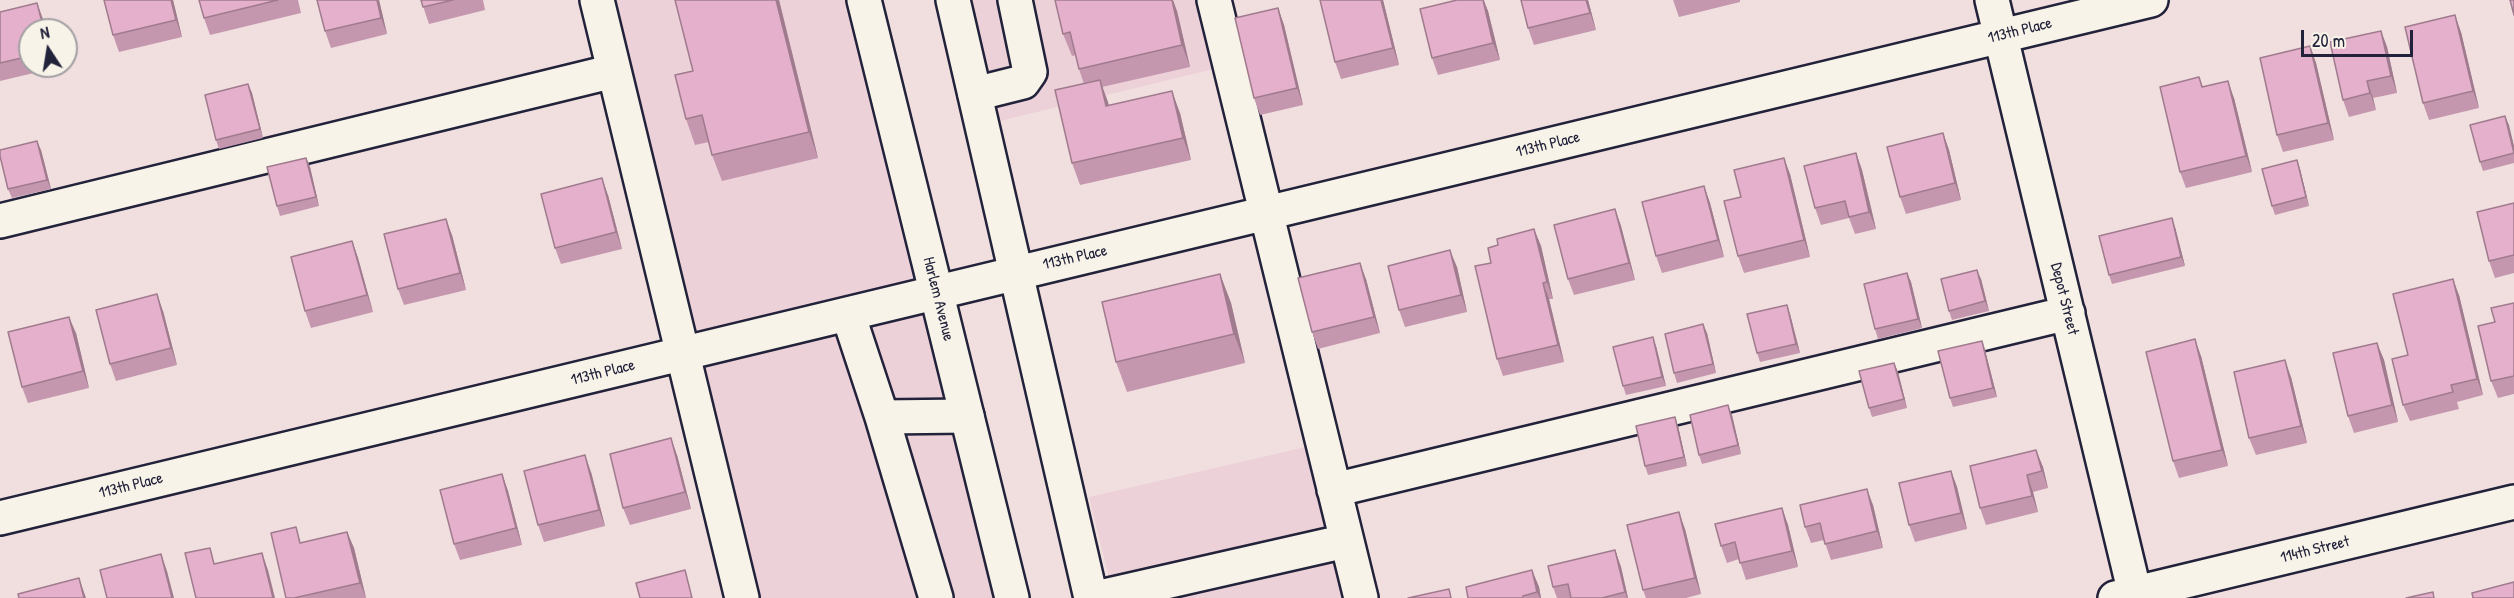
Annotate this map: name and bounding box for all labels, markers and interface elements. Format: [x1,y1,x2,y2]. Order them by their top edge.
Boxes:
street label: 113th Place [1986,14,2054,48]
north arrow [18,18,78,78]
scale bar [2304,18,2416,56]
text: N [38,21,51,44]
text: 20 m [2312,28,2345,53]
street label: 113th Place [1514,128,1582,162]
street label: 113th Place [1041,241,1109,275]
street label: Harlem Avenue [918,255,958,343]
street label: Depot Street [2046,261,2082,337]
street label: 113th Place [569,356,637,390]
street label: 113th Place [97,469,165,503]
street label: 114th Street [2278,532,2352,568]

